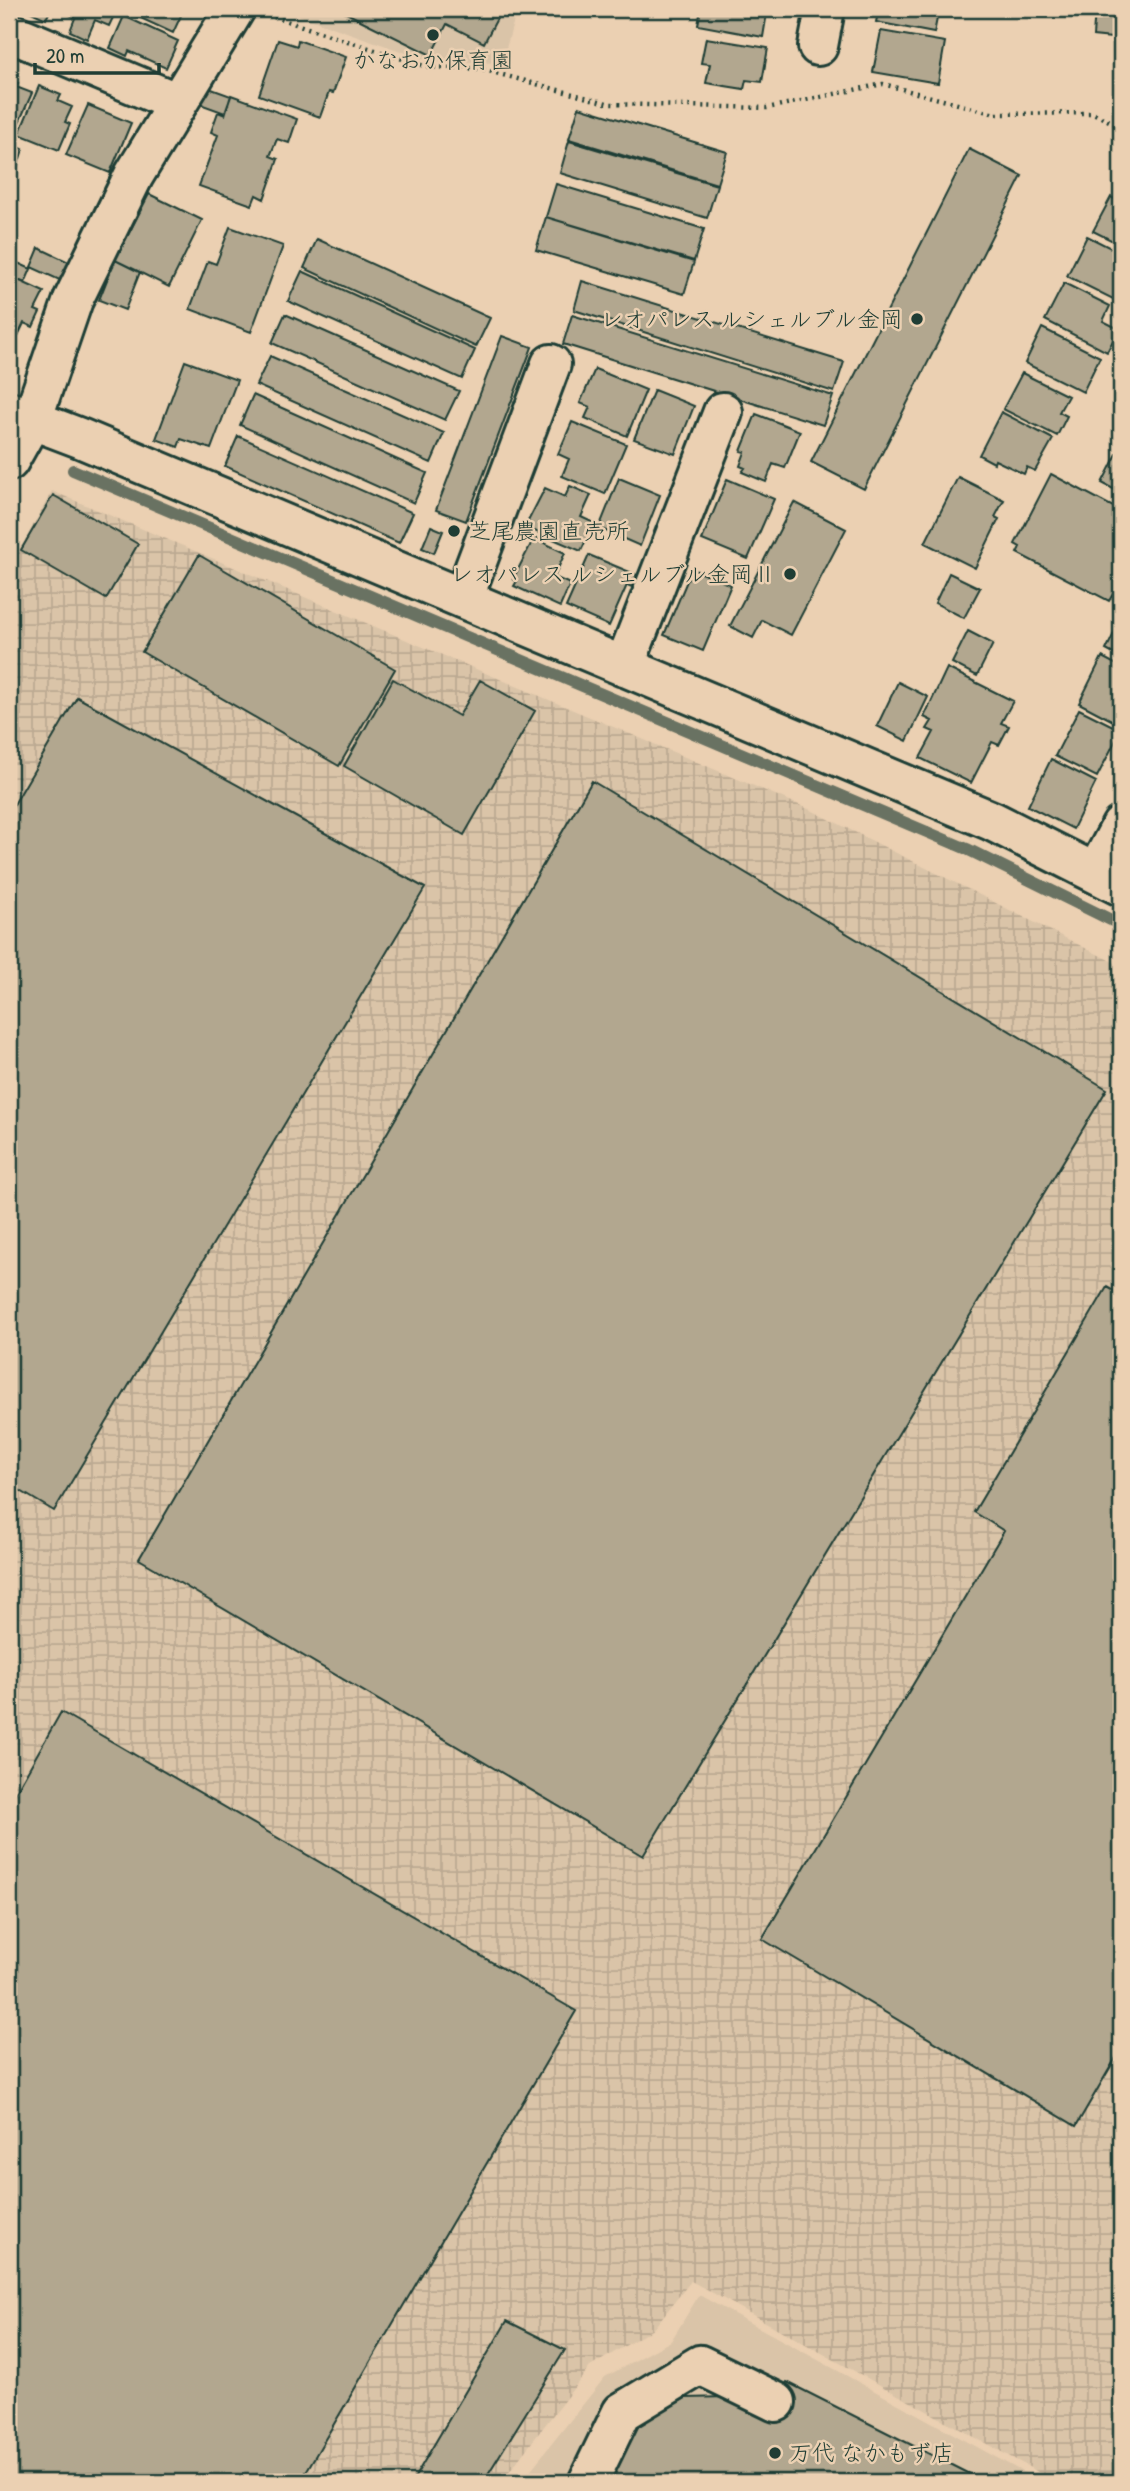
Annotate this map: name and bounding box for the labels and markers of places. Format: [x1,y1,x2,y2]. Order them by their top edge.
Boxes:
marker: かなおか保育園 [425,27,441,43]
place label: かなおか保育園 [353,44,514,75]
place label: レオパレス ルシェルブル金岡 [600,303,903,334]
marker: レオパレス ルシェルブル金岡 [909,311,925,327]
place label: 芝尾農園直売所 [468,515,629,546]
marker: 芝尾農園直売所 [446,523,462,539]
place label: レオパレス ルシェルブル金岡Ⅱ [450,558,776,589]
marker: レオパレス ルシェルブル金岡Ⅱ [782,566,798,582]
place label: 万代 なかもず店 [789,2437,954,2468]
marker: 万代 なかもず店 [767,2445,783,2461]

